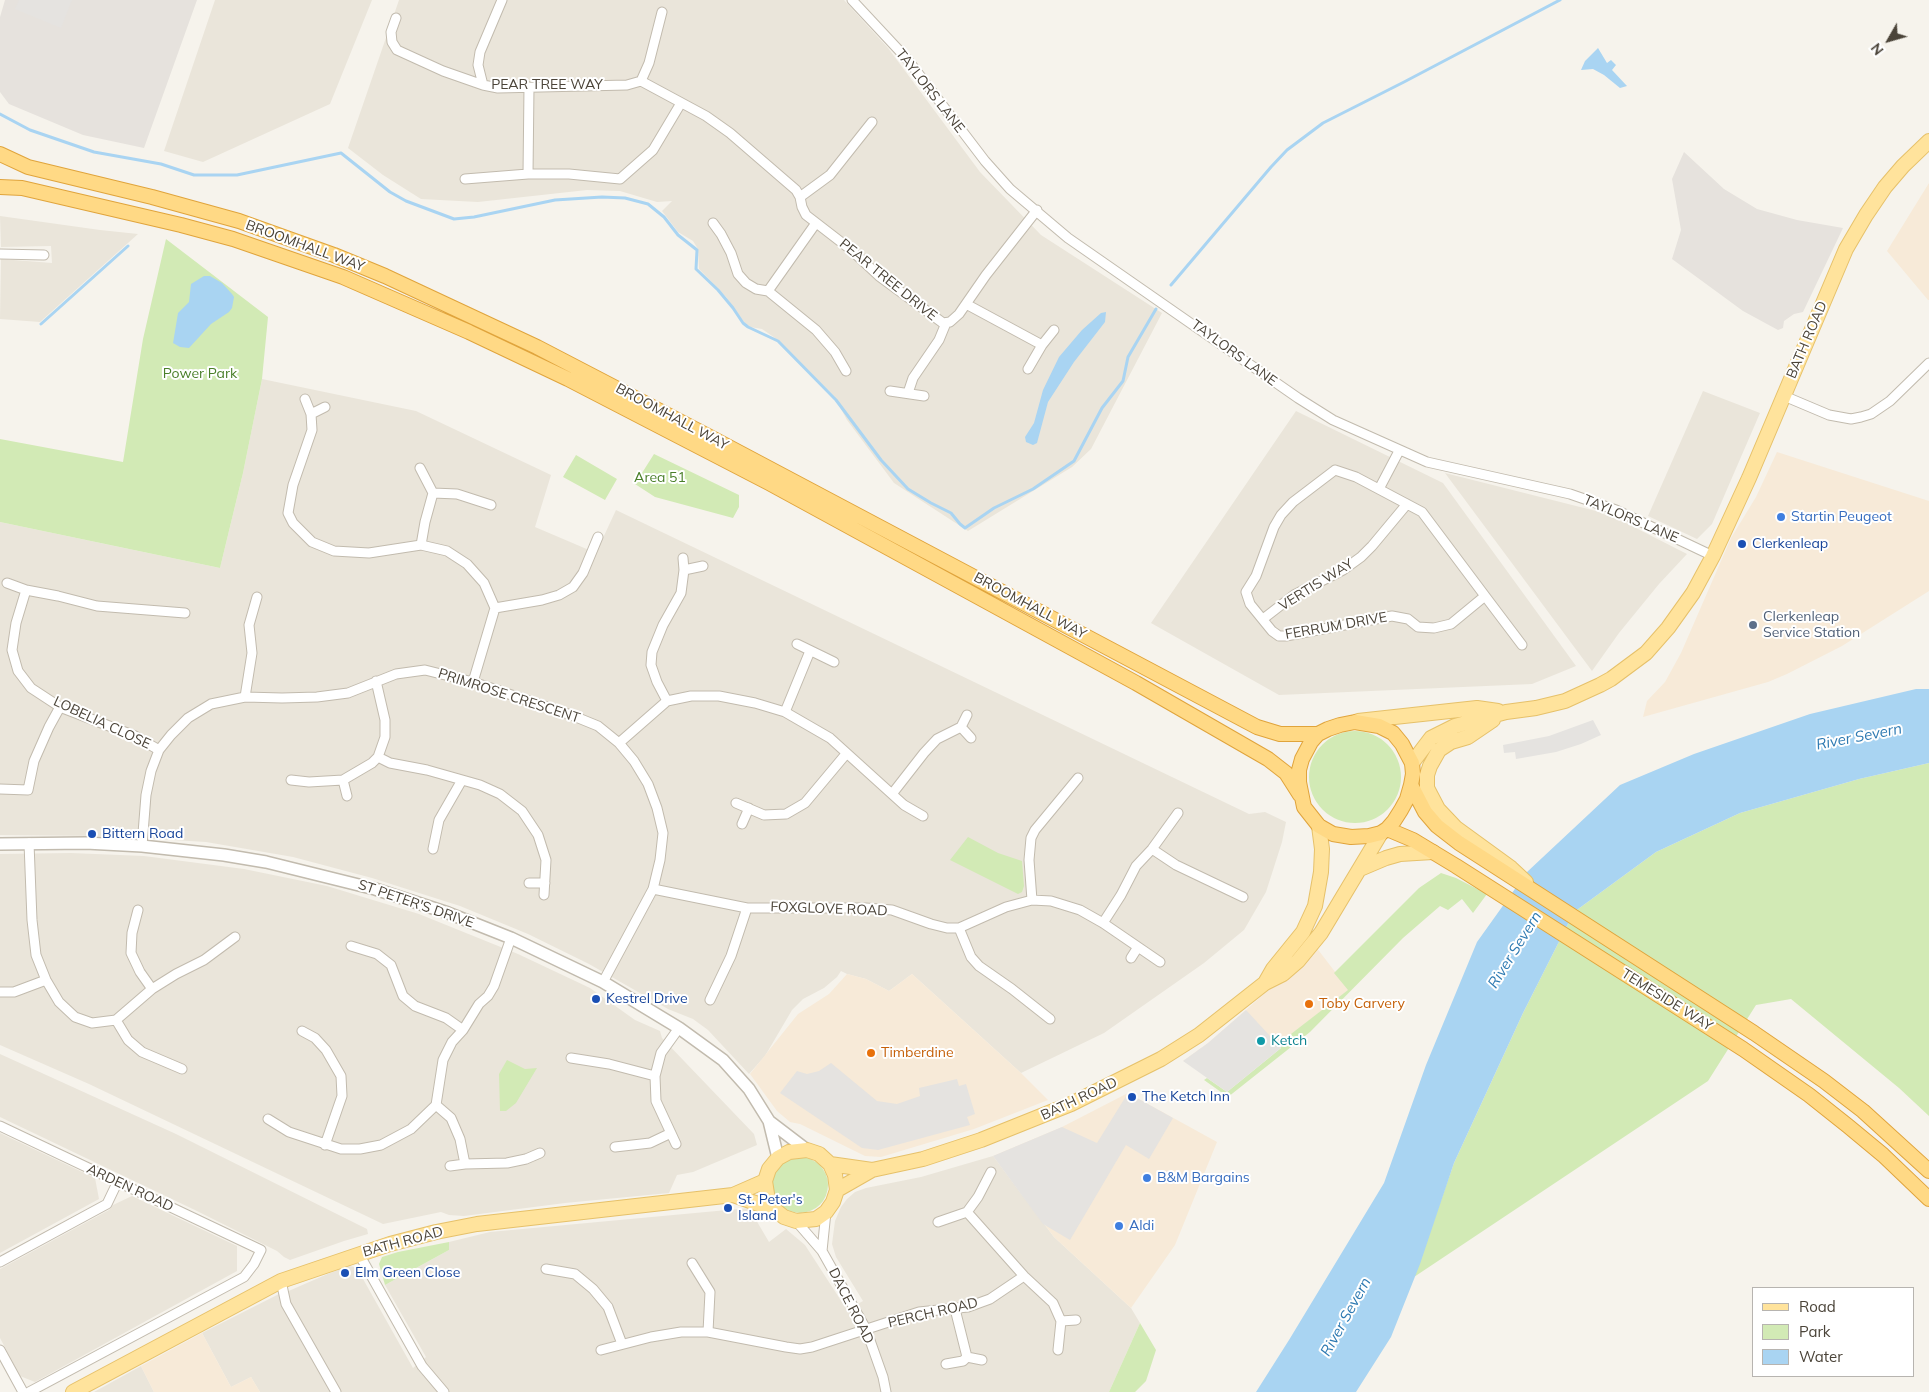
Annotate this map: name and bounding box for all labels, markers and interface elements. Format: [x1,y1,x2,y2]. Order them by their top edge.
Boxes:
north arrow [1864,15,1914,65]
text: N [1867,40,1888,59]
street label: TAYLORS LANE [892,46,968,136]
street label: PEAR TREE WAY [491,77,603,93]
street label: BROOMHALL WAY [243,217,367,275]
street label: PEAR TREE DRIVE [836,235,940,325]
street label: BATH ROAD [1783,299,1831,381]
street label: TAYLORS LANE [1188,316,1280,390]
park label: Power Park [163,366,237,382]
street label: BROOMHALL WAY [613,380,731,454]
park label: Area 51 [634,470,686,486]
street label: TAYLORS LANE [1581,491,1681,547]
place label: Startin Peugeot [1791,509,1892,525]
marker: Startin Peugeot [1775,511,1787,523]
place label: Clerkenleap [1752,536,1828,552]
marker: Clerkenleap [1736,538,1748,550]
street label: VERTIS WAY [1276,555,1356,615]
street label: BROOMHALL WAY [971,569,1089,643]
street label: FERRUM DRIVE [1284,609,1388,643]
place label: Clerkenleap Service Station [1763,609,1860,642]
marker: Clerkenleap Service Station [1747,619,1759,631]
street label: PRIMROSE CRESCENT [436,665,582,727]
street label: LOBELIA CLOSE [51,693,153,753]
water label: River Severn [1815,720,1903,754]
place label: Bittern Road [102,826,183,842]
marker: Bittern Road [86,828,98,840]
street label: ST PETER'S DRIVE [356,876,476,932]
street label: FOXGLOVE ROAD [770,899,888,919]
water label: River Severn [1484,908,1546,992]
street label: TEMESIDE WAY [1618,965,1716,1035]
place label: Kestrel Drive [606,991,688,1007]
marker: Kestrel Drive [590,993,602,1005]
place label: Toby Carvery [1319,996,1405,1012]
marker: Toby Carvery [1303,998,1315,1010]
place label: Ketch [1271,1033,1307,1049]
marker: Ketch [1255,1035,1267,1047]
place label: Timberdine [881,1045,954,1061]
marker: Timberdine [865,1047,877,1059]
street label: BATH ROAD [1038,1074,1120,1124]
place label: The Ketch Inn [1142,1089,1230,1105]
marker: The Ketch Inn [1126,1091,1138,1103]
street label: ARDEN ROAD [84,1161,176,1215]
place label: B&M Bargains [1157,1170,1250,1186]
marker: B&M Bargains [1141,1172,1153,1184]
place label: St. Peter's Island [738,1192,803,1224]
marker: St. Peter's Island [722,1202,734,1214]
place label: Aldi [1129,1218,1154,1234]
marker: Aldi [1113,1220,1125,1232]
street label: BATH ROAD [361,1223,445,1261]
place label: Elm Green Close [355,1265,460,1281]
street label: DACE ROAD [825,1265,877,1347]
marker: Elm Green Close [339,1267,351,1279]
water label: River Severn [1317,1275,1375,1359]
legend [1752,1287,1914,1377]
street label: PERCH ROAD [886,1294,980,1332]
text: Road [1799,1297,1836,1316]
text: Park [1799,1322,1831,1341]
text: Water [1799,1347,1843,1366]

